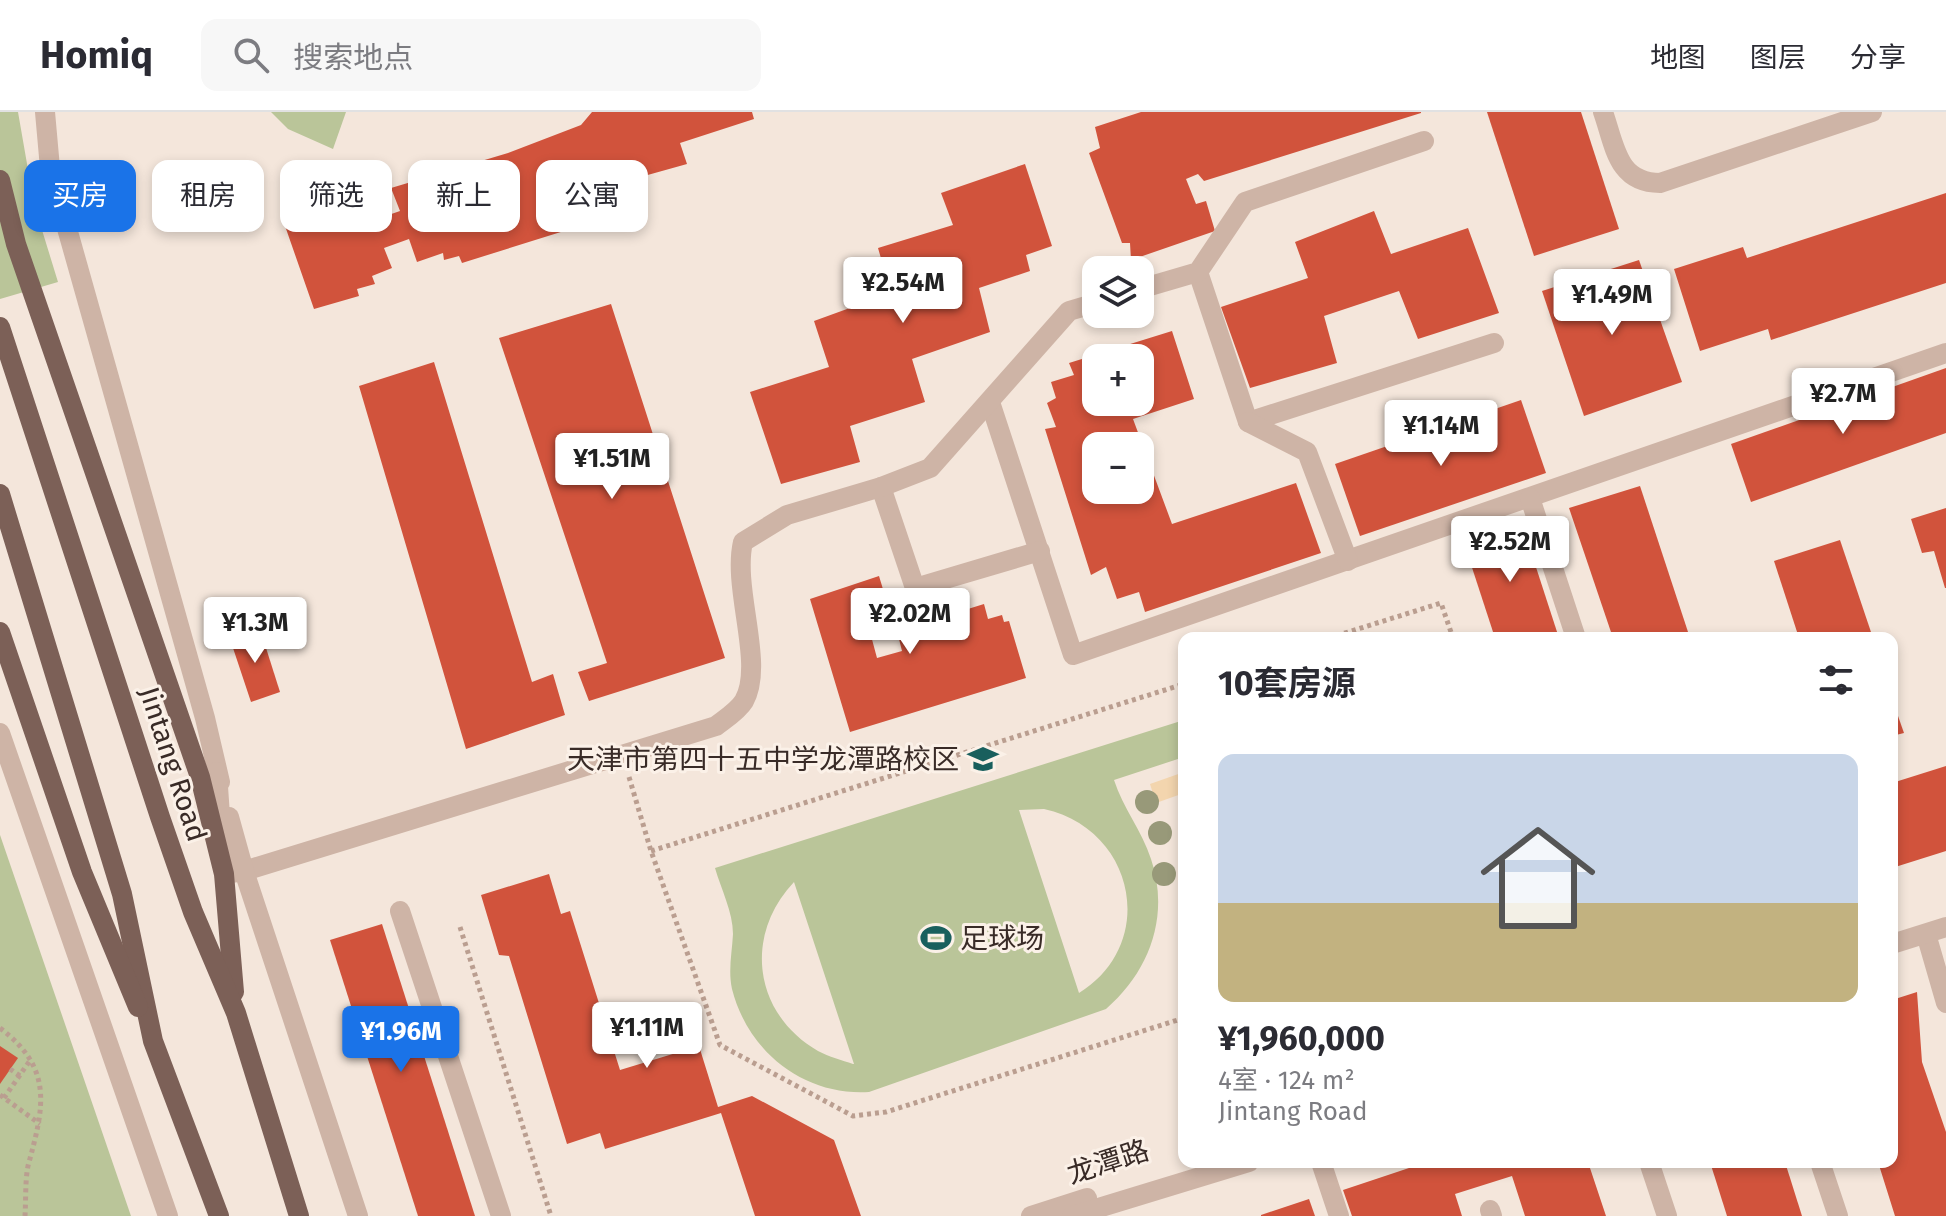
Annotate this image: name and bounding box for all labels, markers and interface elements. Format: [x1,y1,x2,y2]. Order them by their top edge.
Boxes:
search box [201,19,761,91]
text: Homiq [40,32,153,78]
icon: search [229,33,273,77]
text: 搜索地点 [293,40,413,76]
text: 地图 [1650,41,1706,74]
text: 图层 [1750,41,1806,74]
text: 分享 [1850,41,1906,74]
chip: 买房 [24,160,136,232]
chip: 租房 [152,160,264,232]
chip: 筛选 [280,160,392,232]
chip: 新上 [408,160,520,232]
chip: 公寓 [536,160,648,232]
map controls [1082,256,1154,504]
button: layers [1082,256,1154,328]
pin: ¥2.54M [838,257,968,325]
text: ¥2.54M [861,267,945,298]
pin: ¥1.49M [1547,269,1677,337]
text: ¥1.49M [1572,279,1652,310]
button: + [1082,344,1154,416]
pin: ¥2.7M [1787,368,1899,436]
text: ¥2.7M [1810,378,1876,409]
pin: ¥1.14M [1376,400,1506,468]
text: ¥1.14M [1403,410,1479,441]
button: − [1082,432,1154,504]
pin: ¥1.51M [547,433,677,501]
text: ¥1.51M [573,443,651,474]
pin: ¥2.52M [1445,516,1575,584]
text: ¥2.52M [1469,526,1551,557]
pin: ¥2.02M [845,588,975,656]
pin: ¥1.3M [199,597,311,665]
text: ¥2.02M [869,598,951,629]
text: ¥1.3M [222,607,288,638]
icon: filters [1814,658,1858,702]
text: 10套房源 [1218,663,1356,704]
street label: Jintang Road [132,682,214,846]
school or university icon: 天津市第四十五中学龙潭路校区 [966,742,1000,776]
place label: 天津市第四十五中学龙潭路校区 [567,743,959,776]
icon: home [1466,806,1610,950]
sports icon: 足球场 [919,921,953,955]
place label: 足球场 [960,922,1044,955]
pin: ¥1.11M [582,1002,712,1070]
pin: ¥1.96M [336,1006,466,1074]
text: ¥1.11M [610,1012,684,1043]
text: ¥1.96M [360,1016,442,1047]
text: ¥1,960,000 [1218,1018,1385,1059]
text: 4室 · 124 m² [1218,1065,1355,1096]
text: Jintang Road [1218,1096,1367,1127]
street label: 龙潭路 [1063,1133,1153,1191]

